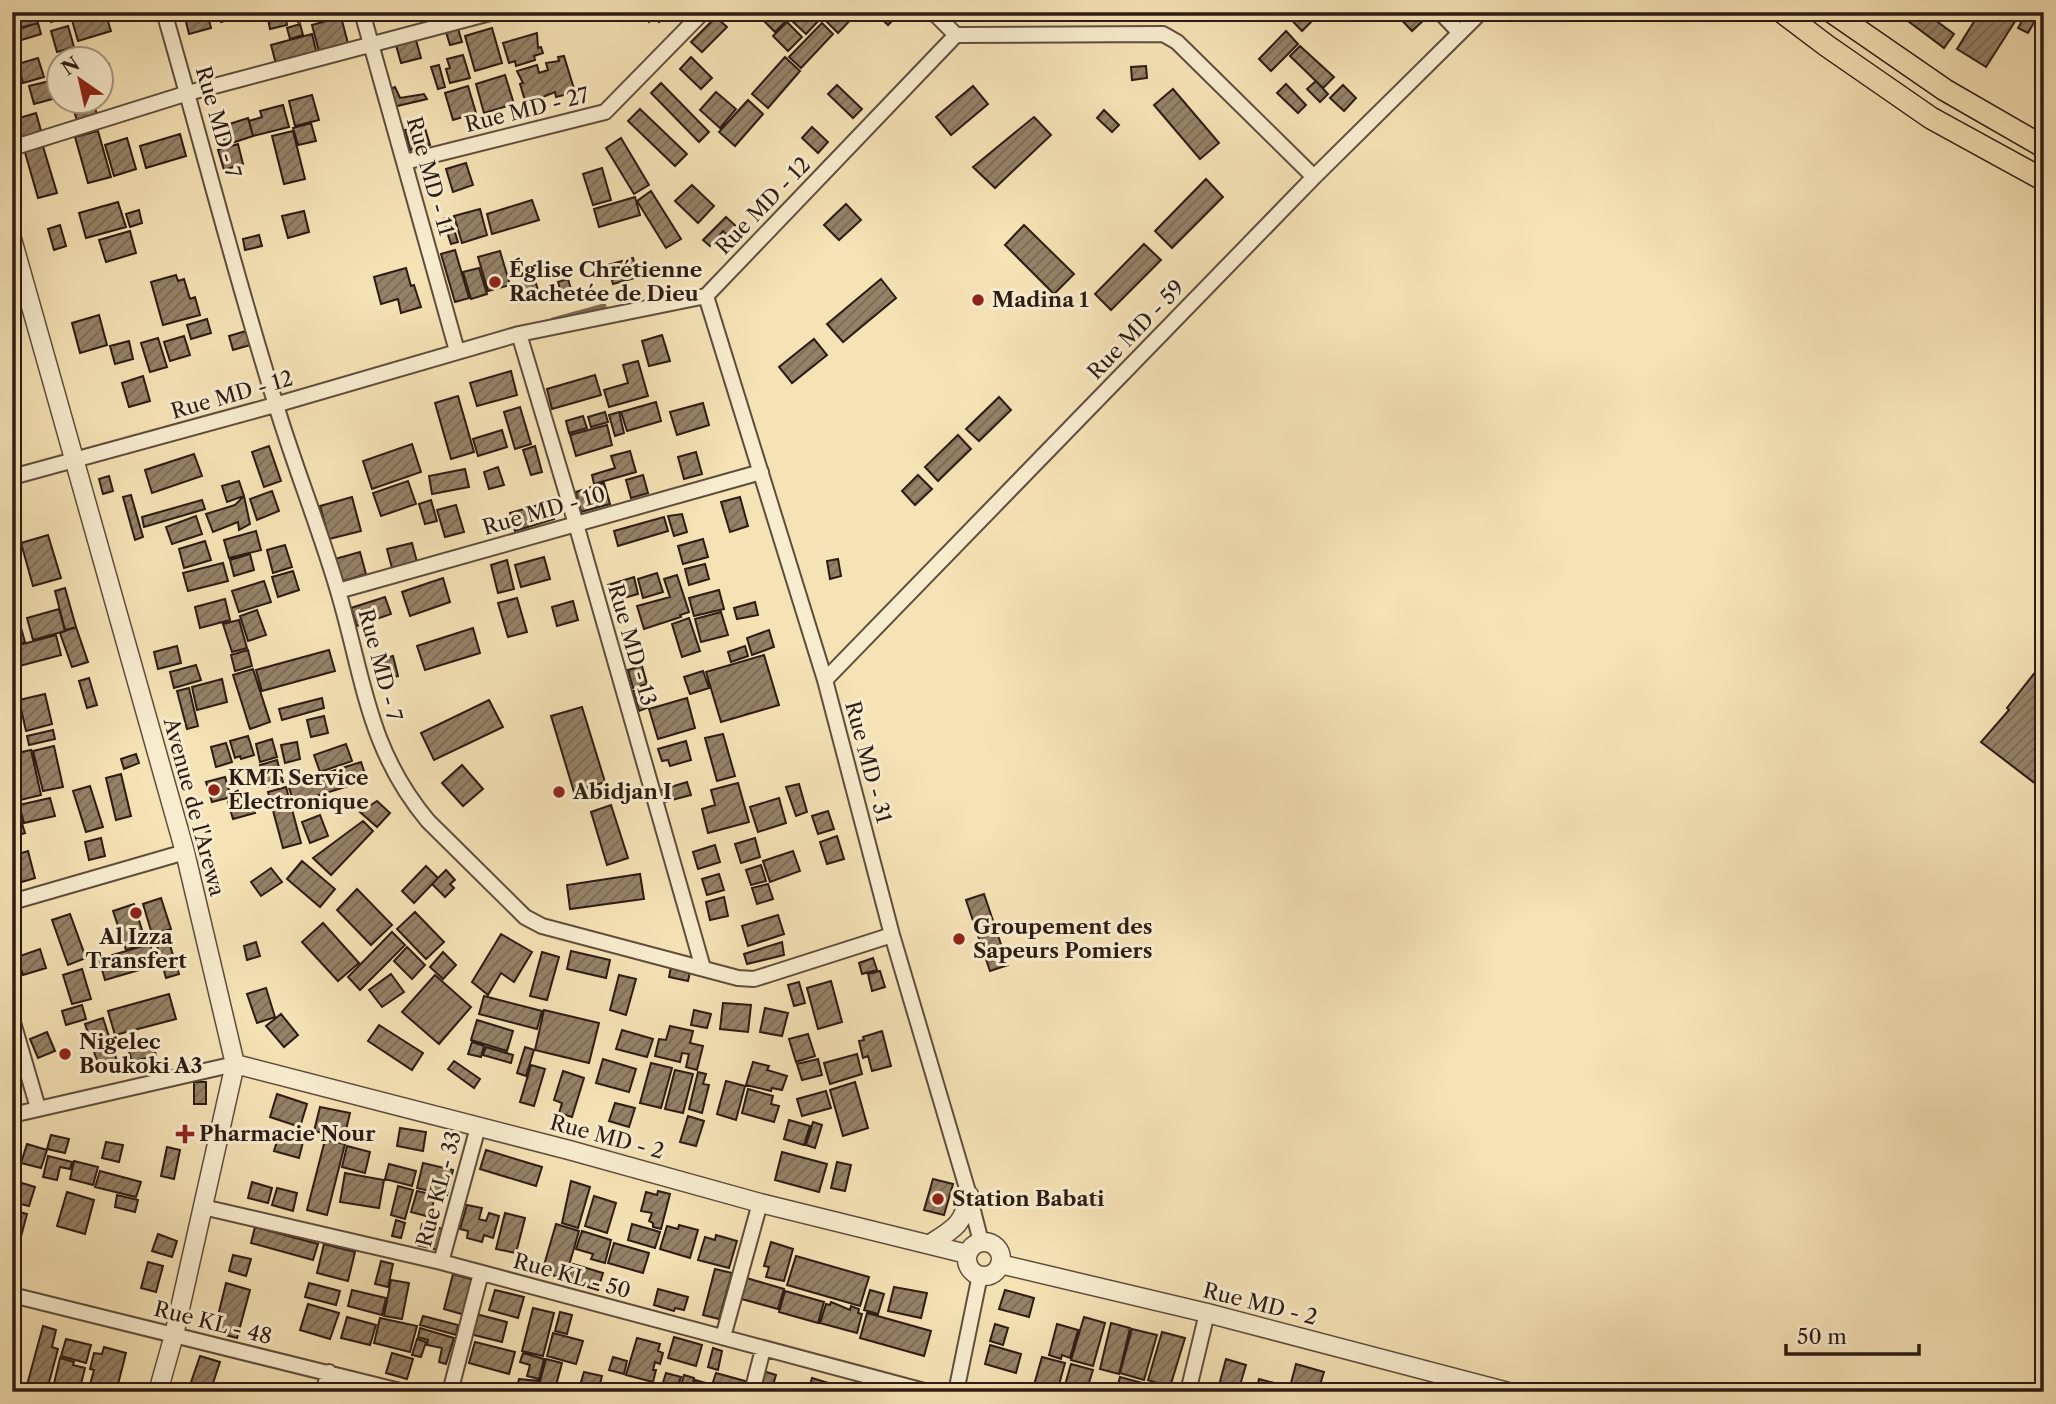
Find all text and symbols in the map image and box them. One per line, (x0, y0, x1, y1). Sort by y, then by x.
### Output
north arrow (46, 46, 116, 116)
text: N (57, 52, 84, 80)
street label: Rue MD - 7 (191, 63, 247, 181)
street label: Rue MD - 27 (462, 82, 592, 137)
street label: Rue MD - 11 (402, 114, 459, 238)
street label: Rue MD - 12 (710, 152, 815, 259)
place label: Église Chrétienne Rachetée de Dieu (509, 257, 702, 306)
marker: Église Chrétienne Rachetée de Dieu (487, 274, 503, 290)
street label: Rue MD - 59 (1082, 275, 1189, 385)
place label: Madina 1 (992, 287, 1089, 312)
marker: Madina 1 (970, 292, 986, 308)
street label: Rue MD - 12 (168, 365, 296, 424)
street label: Rue MD - 10 (479, 481, 608, 540)
street label: Rue MD - 13 (603, 581, 662, 708)
street label: Rue MD - 7 (354, 606, 408, 724)
street label: Rue MD - 31 (840, 698, 897, 826)
street label: Avenue de l'Arewa (158, 714, 231, 900)
place label: KMT Service Électronique (228, 765, 369, 814)
place label: Abidjan I (572, 779, 672, 804)
marker: KMT Service Électronique (206, 782, 222, 798)
marker: Abidjan I (551, 784, 567, 800)
marker: Al Izza Transfert (128, 905, 144, 921)
place label: Groupement des Sapeurs Pomiers (973, 914, 1153, 963)
place label: Al Izza Transfert (85, 924, 187, 973)
marker: Groupement des Sapeurs Pomiers (951, 931, 967, 947)
place label: Nigelec Boukoki A3 (79, 1029, 202, 1078)
marker: Nigelec Boukoki A3 (57, 1046, 73, 1062)
street label: Rue MD - 2 (548, 1109, 667, 1164)
place label: Pharmacie Nour (199, 1121, 376, 1146)
marker: Pharmacie Nour (177, 1126, 193, 1142)
street label: Rue KL - 33 (411, 1128, 466, 1250)
place label: Station Babati (952, 1186, 1105, 1211)
marker: Station Babati (930, 1191, 946, 1207)
street label: Rue KL - 50 (511, 1248, 634, 1303)
street label: Rue MD - 2 (1200, 1277, 1320, 1330)
street label: Rue KL - 48 (152, 1296, 275, 1349)
scale bar (1786, 1313, 1920, 1357)
text: 50 m (1797, 1324, 1847, 1349)

